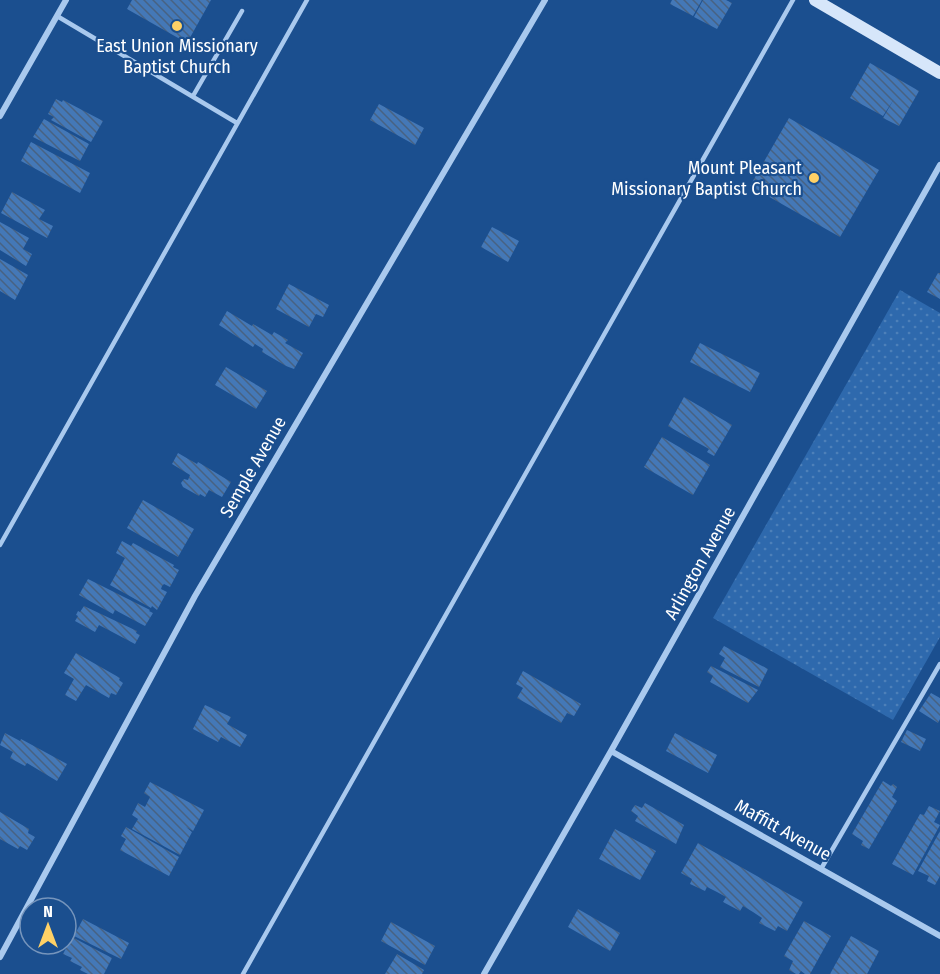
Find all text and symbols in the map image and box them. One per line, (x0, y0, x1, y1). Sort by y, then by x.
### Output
marker: East Union Missionary Baptist Church (170, 19, 184, 33)
place label: East Union Missionary Baptist Church (96, 35, 258, 78)
place label: Mount Pleasant Missionary Baptist Church (611, 157, 802, 200)
marker: Mount Pleasant Missionary Baptist Church (807, 171, 821, 185)
street label: Semple Avenue (215, 412, 291, 521)
street label: Arlington Avenue (660, 503, 740, 623)
street label: Maffitt Avenue (731, 795, 835, 866)
north arrow (18, 896, 78, 956)
text: N (43, 902, 53, 921)

